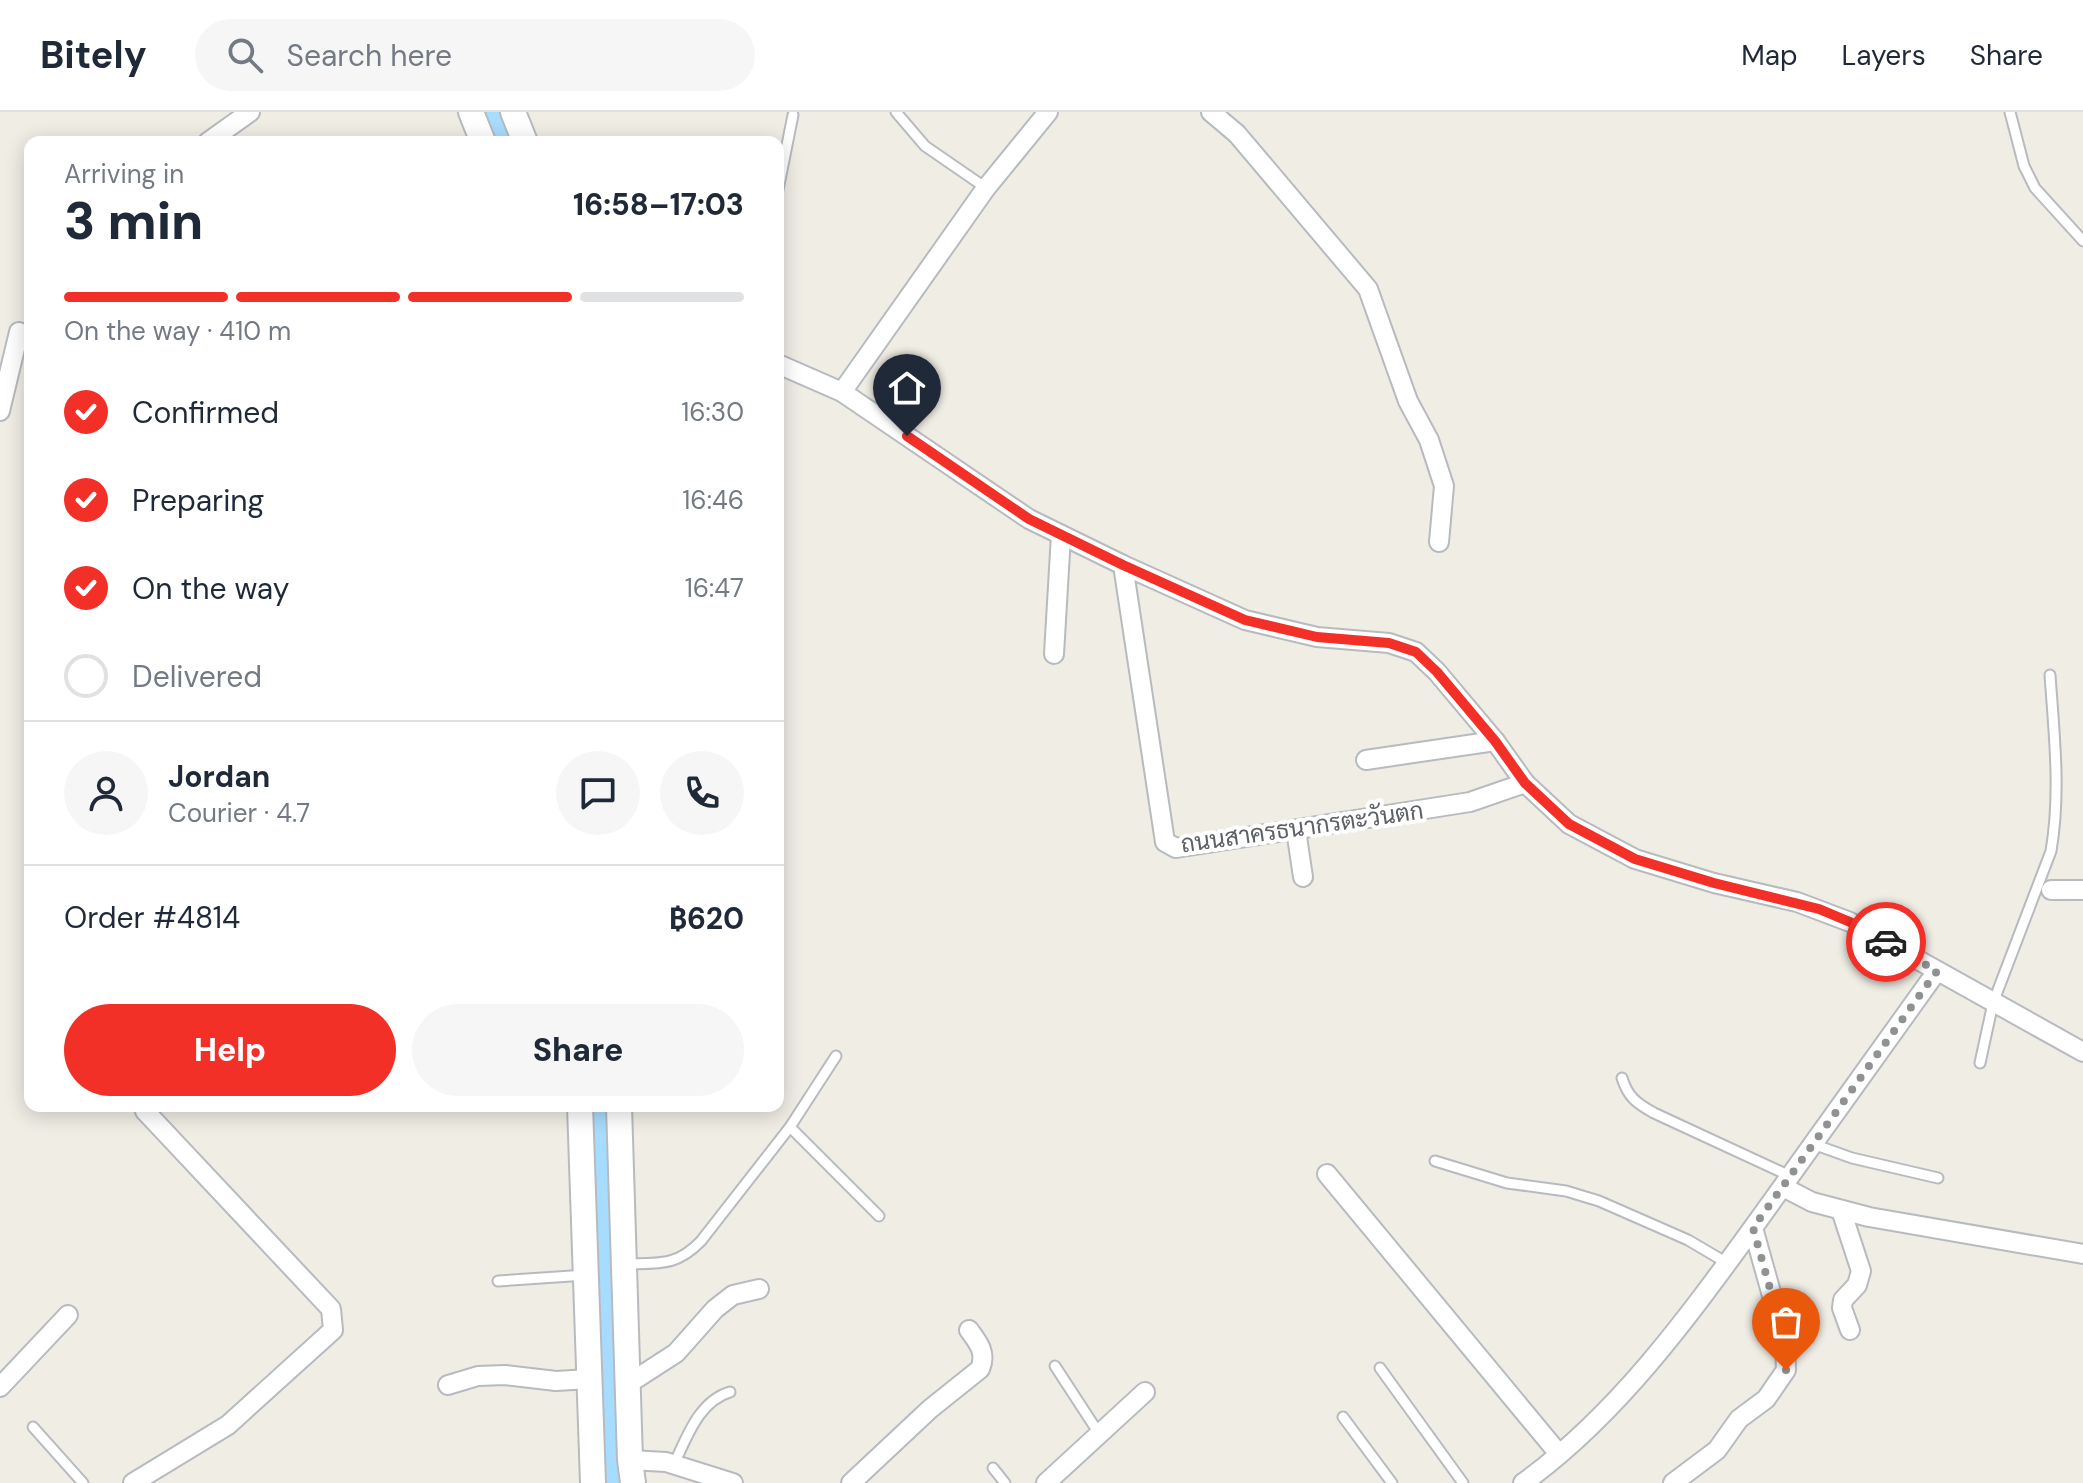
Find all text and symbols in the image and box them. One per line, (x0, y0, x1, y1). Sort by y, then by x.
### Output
search box (195, 19, 755, 91)
text: Bitely (40, 30, 147, 80)
icon: search (223, 33, 267, 77)
text: Search here (287, 36, 452, 75)
text: Map (1741, 37, 1798, 74)
text: Layers (1842, 37, 1926, 74)
text: Share (1970, 37, 2043, 74)
text: Arriving in (64, 157, 184, 191)
text: 16:58–17:03 (573, 185, 744, 224)
text: 3 min (64, 187, 203, 255)
text: On the way · 410 m (64, 314, 291, 348)
pin (873, 354, 941, 436)
icon: home (885, 366, 929, 410)
icon: check (64, 390, 108, 434)
text: Confirmed (132, 393, 279, 432)
text: 16:30 (681, 395, 744, 429)
icon: check (64, 478, 108, 522)
text: Preparing (132, 481, 264, 520)
text: 16:46 (682, 483, 744, 517)
icon: check (64, 566, 108, 610)
text: On the way (132, 569, 289, 608)
text: 16:47 (685, 571, 744, 605)
text: Delivered (132, 657, 262, 696)
button: person (64, 751, 148, 835)
button: chat (556, 751, 640, 835)
button: phone (660, 751, 744, 835)
text: Jordan (168, 757, 270, 796)
street label: ถนนสาครธนากรตะวันตก (1179, 795, 1425, 859)
text: Courier · 4.7 (168, 796, 310, 830)
text: Order #4814 (64, 898, 240, 937)
text: ฿620 (669, 899, 744, 938)
courier (1846, 902, 1926, 982)
icon: car (1864, 920, 1908, 964)
button: Help (64, 1004, 396, 1096)
button: Share (412, 1004, 744, 1096)
pin (1752, 1288, 1820, 1370)
icon: bag (1764, 1300, 1808, 1344)

